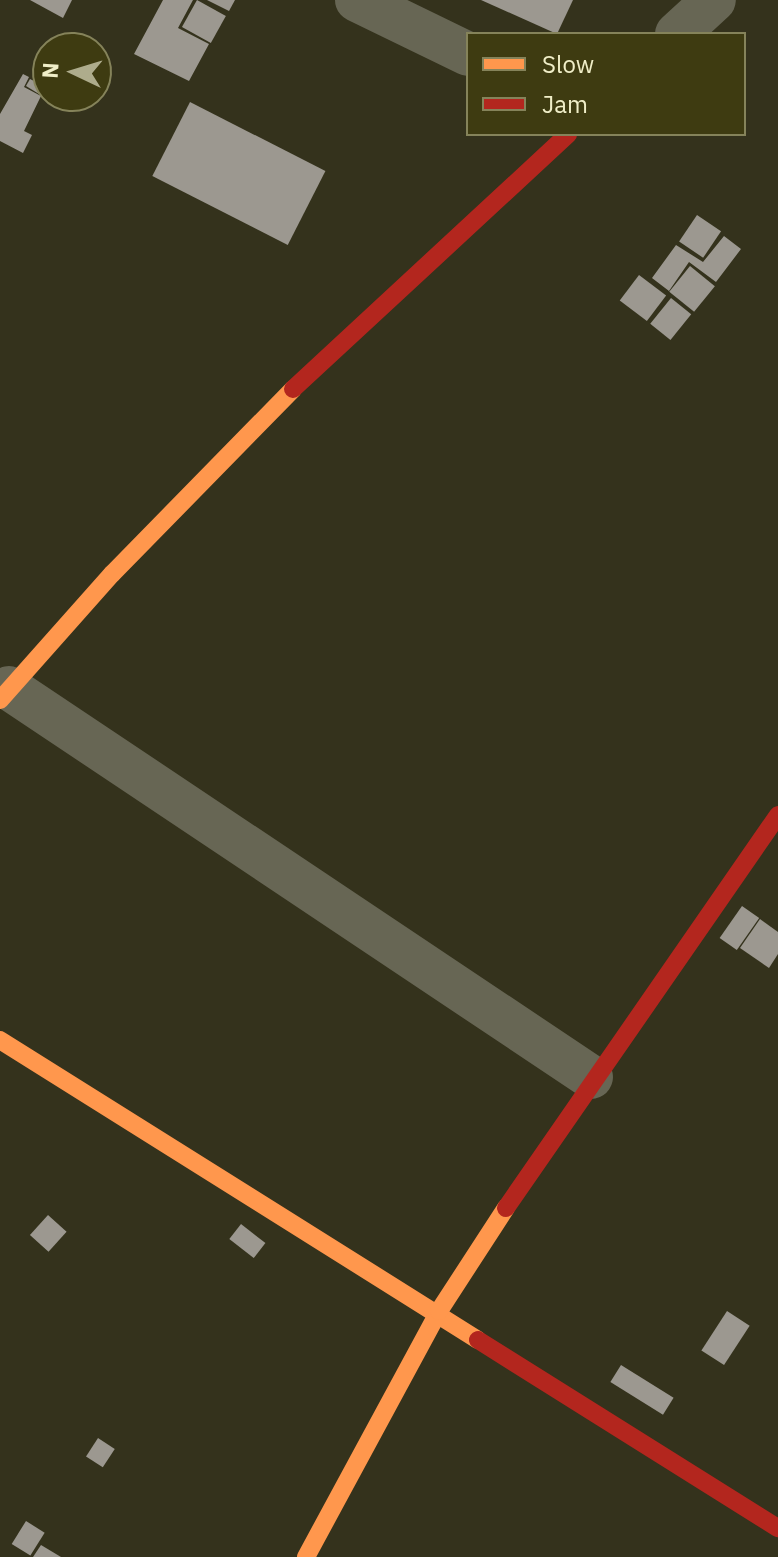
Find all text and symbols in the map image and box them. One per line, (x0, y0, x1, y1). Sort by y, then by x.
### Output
north arrow (32, 32, 112, 112)
legend (466, 32, 746, 136)
text: Slow (542, 48, 594, 80)
text: N (35, 61, 65, 79)
text: Jam (542, 88, 588, 120)

